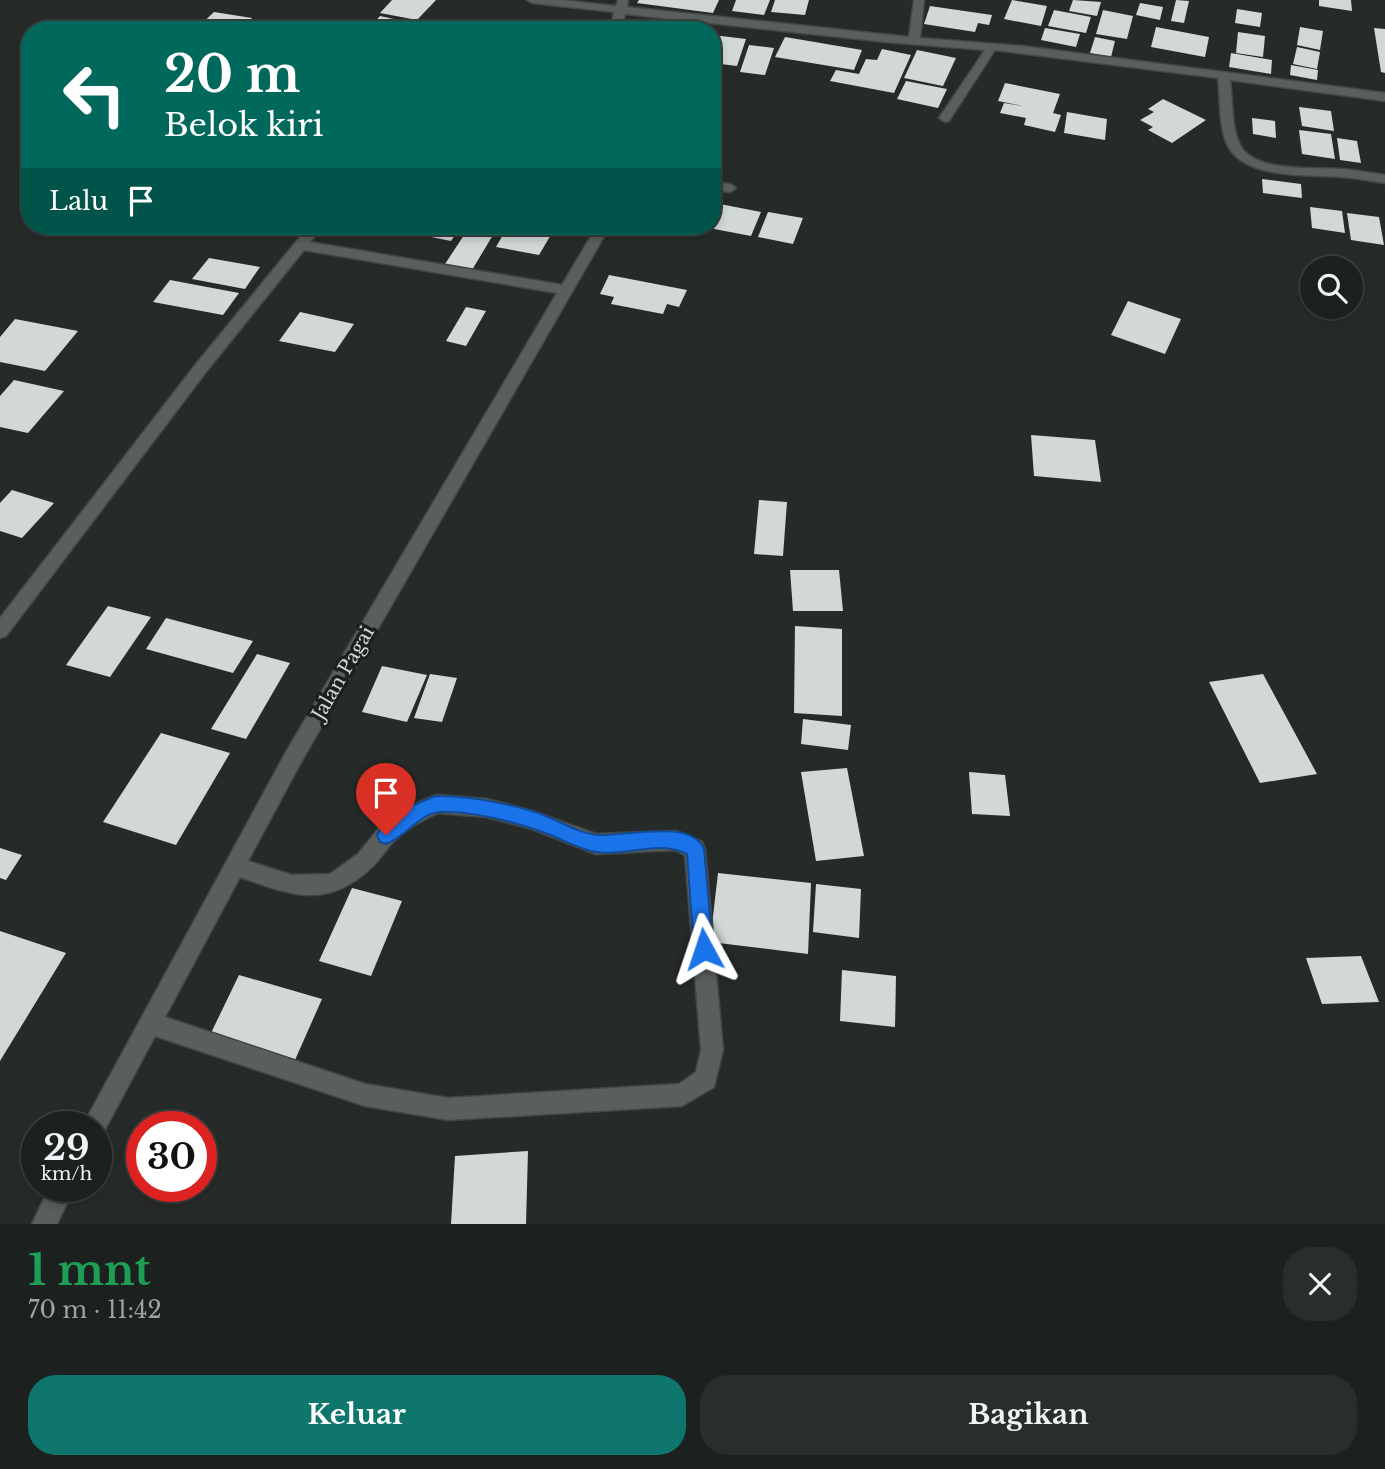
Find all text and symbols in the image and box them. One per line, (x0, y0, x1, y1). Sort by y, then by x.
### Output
text: 20 m (164, 44, 300, 105)
icon: left (49, 49, 140, 140)
text: Belok kiri (164, 105, 323, 145)
icon: arrive (122, 182, 160, 220)
text: Lalu (49, 185, 108, 217)
map controls (1300, 256, 1363, 319)
button: search (1300, 256, 1363, 319)
street label: Jalan Pagai (305, 622, 379, 727)
pin (356, 763, 416, 835)
icon: arrive (367, 774, 405, 812)
position arrow (667, 912, 741, 986)
speed limit sign: 30 (126, 1111, 217, 1202)
text: 29 (43, 1126, 90, 1169)
text: km/h (41, 1163, 92, 1185)
text: 1 mnt (28, 1244, 151, 1296)
button: close (1283, 1247, 1357, 1321)
text: 70 m · 11:42 (28, 1296, 162, 1324)
button: Keluar (28, 1375, 686, 1455)
button: Bagikan (700, 1375, 1357, 1455)

